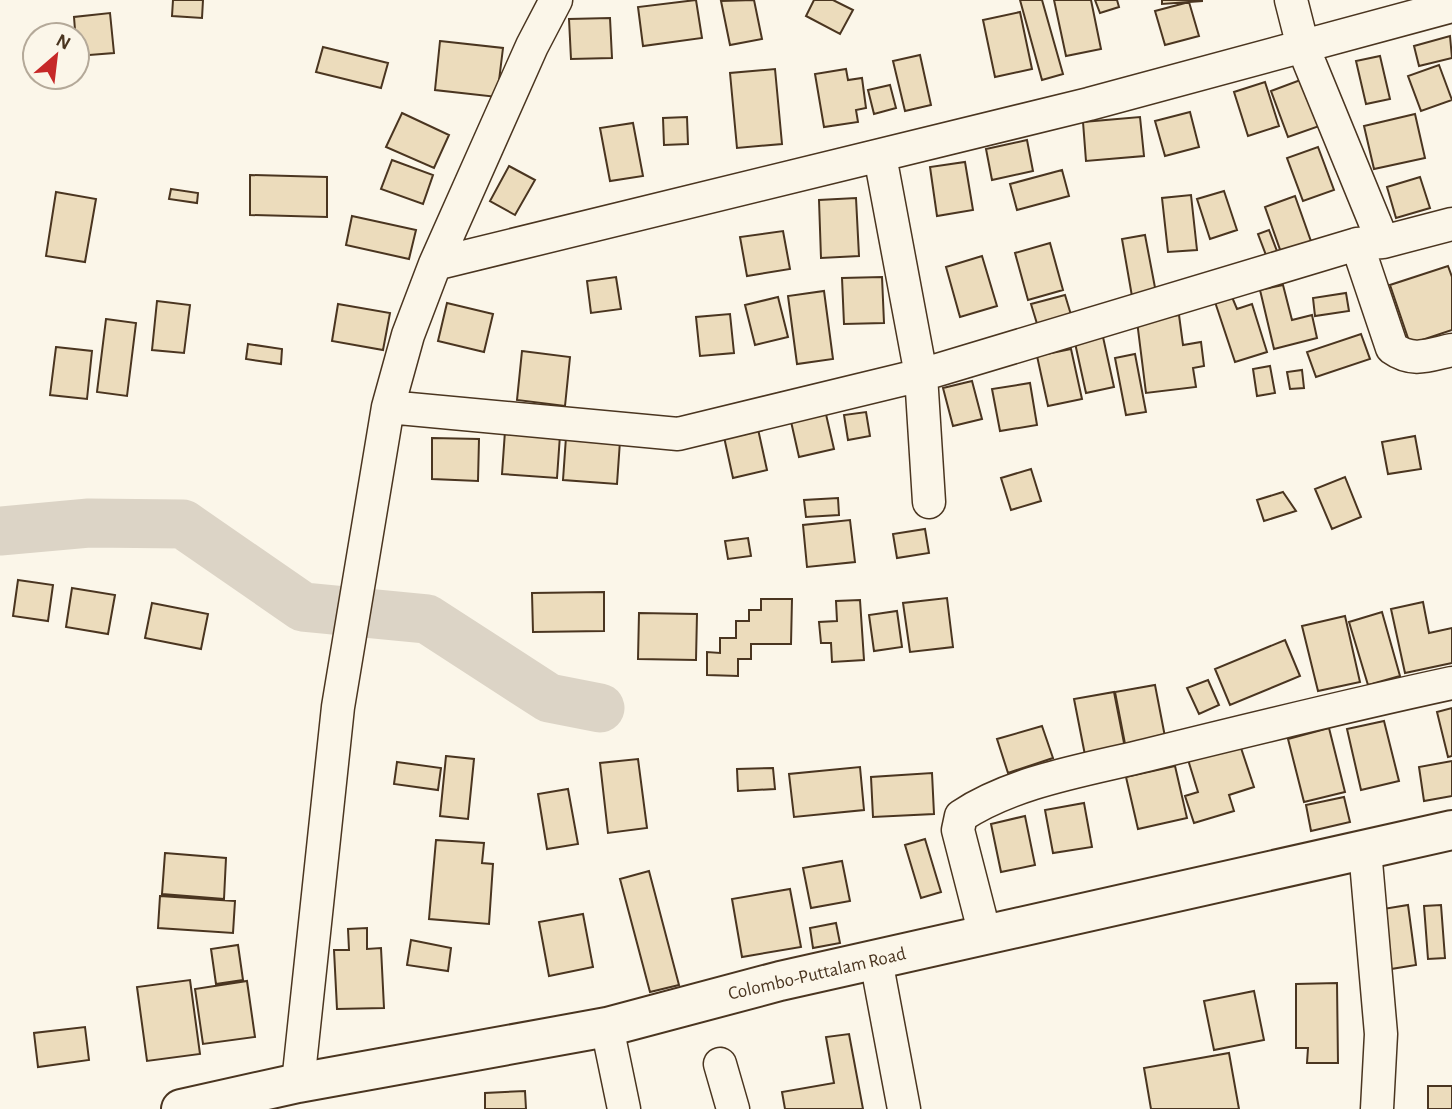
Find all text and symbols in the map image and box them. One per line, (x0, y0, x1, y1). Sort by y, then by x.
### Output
north arrow (21, 21, 91, 91)
text: N (53, 31, 74, 54)
street label: Colombo-Puttalam Road (726, 944, 908, 1004)

